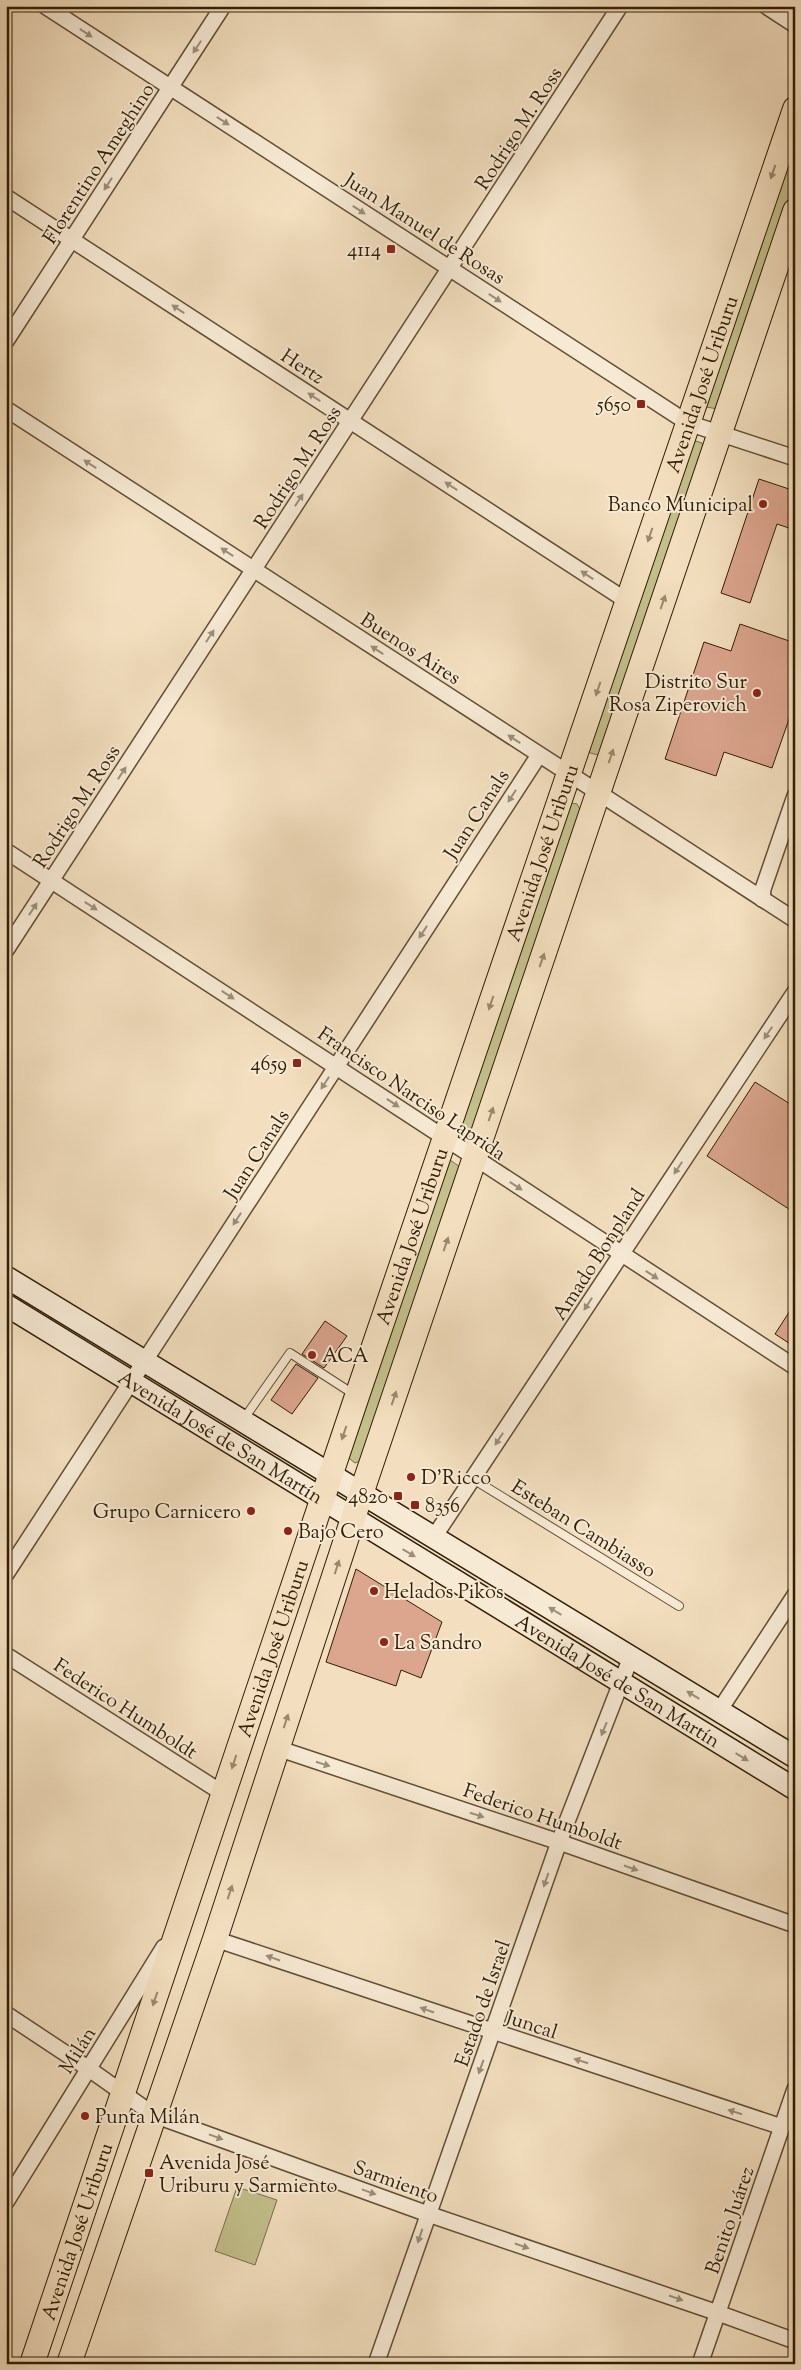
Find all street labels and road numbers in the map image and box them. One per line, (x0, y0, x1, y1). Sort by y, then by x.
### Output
street label: Rodrigo M. Ross (469, 62, 571, 197)
street label: Florentino Ameghino (37, 78, 163, 251)
street label: Juan Manuel de Rosas (337, 167, 510, 293)
street label: Avenida José Uriburu (660, 292, 748, 477)
street label: Hertz (274, 343, 329, 393)
street label: Rodrigo M. Ross (248, 401, 350, 536)
street label: Buenos Aires (354, 607, 466, 694)
street label: Rodrigo M. Ross (27, 740, 129, 875)
street label: Avenida José Uriburu (501, 761, 588, 946)
street label: Juan Canals (438, 765, 518, 867)
street label: Francisco Narciso Laprida (311, 1021, 511, 1169)
street label: Juan Canals (218, 1105, 298, 1207)
street label: Avenida José Uriburu (370, 1144, 458, 1329)
street label: Amado Bonpland (547, 1184, 654, 1327)
street label: Avenida José de San Martín (111, 1365, 328, 1513)
street label: Esteban Cambiasso (505, 1474, 661, 1586)
street label: Avenida José Uriburu (231, 1556, 318, 1742)
street label: Avenida José de San Martín (509, 1609, 725, 1757)
street label: Federico Humboldt (47, 1653, 203, 1768)
street label: Federico Humboldt (459, 1778, 626, 1859)
street label: Estado de Israel (449, 1936, 520, 2071)
street label: Juncal (501, 2004, 561, 2048)
street label: Milán (53, 2022, 105, 2081)
street label: Avenida José Uriburu (36, 2139, 122, 2325)
street label: Sarmiento (348, 2154, 442, 2212)
street label: Benito Juárez (699, 2163, 763, 2278)

